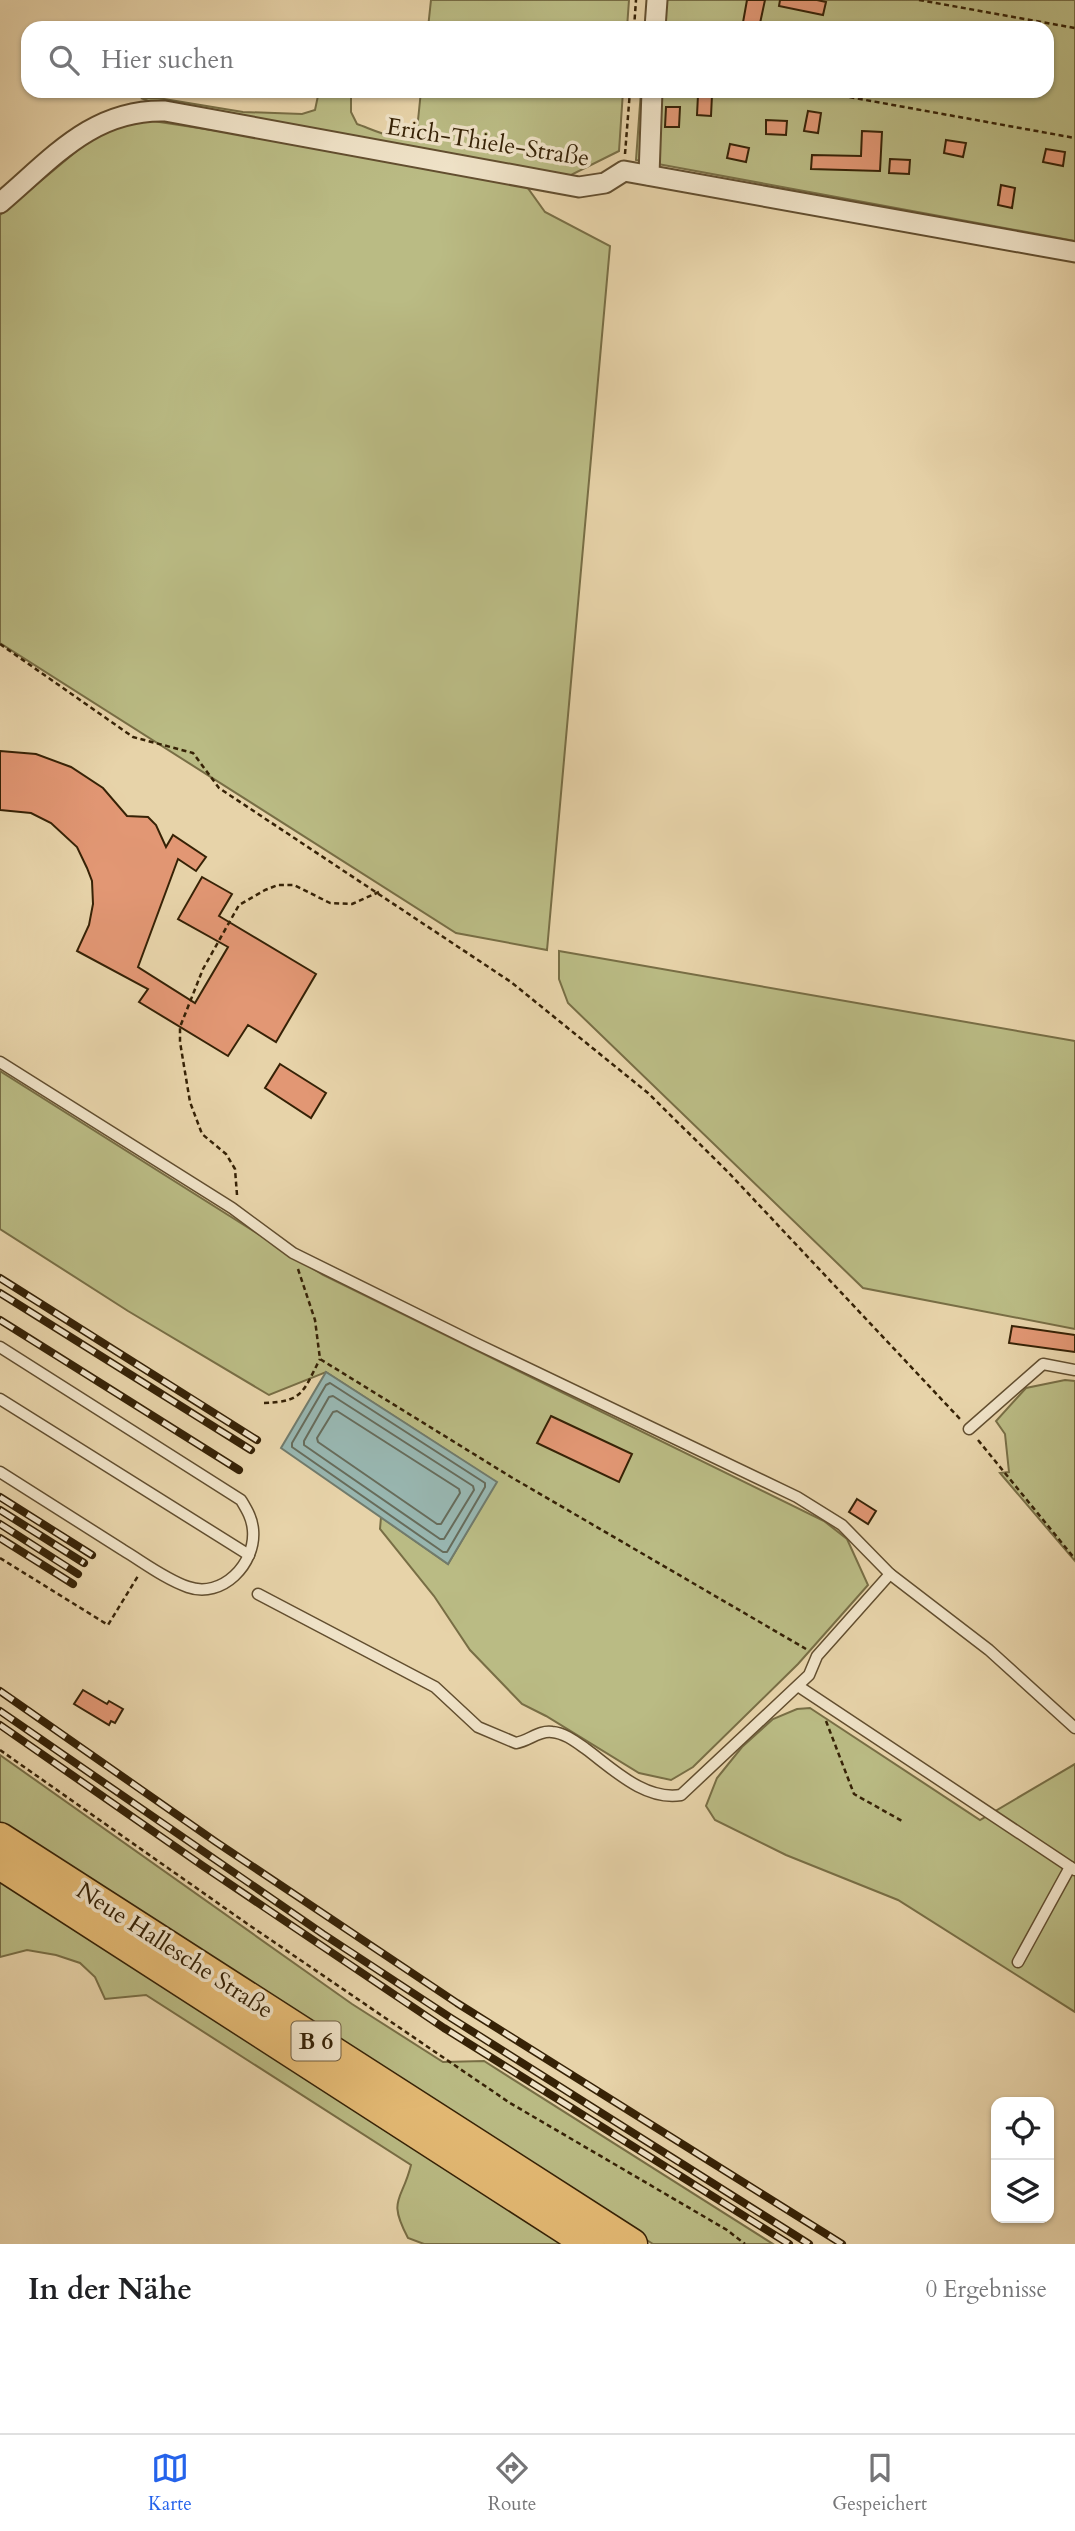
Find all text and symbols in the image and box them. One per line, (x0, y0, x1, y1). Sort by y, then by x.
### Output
search box (21, 21, 1054, 98)
icon: search (45, 41, 83, 79)
text: Hier suchen (101, 42, 234, 77)
street label: Erich-Thiele-Straße (384, 110, 592, 175)
street label: Neue Hallesche Straße (70, 1874, 280, 2027)
road number: B 6 (292, 2022, 340, 2060)
map controls (991, 2097, 1054, 2223)
button: locate (991, 2097, 1054, 2160)
button: layers (991, 2160, 1054, 2223)
text: In der Nähe (28, 2269, 192, 2310)
text: 0 Ergebnisse (925, 2274, 1047, 2305)
tab: Karte (148, 2449, 192, 2517)
tab: Route (488, 2449, 536, 2517)
tab: Gespeichert (832, 2449, 927, 2517)

